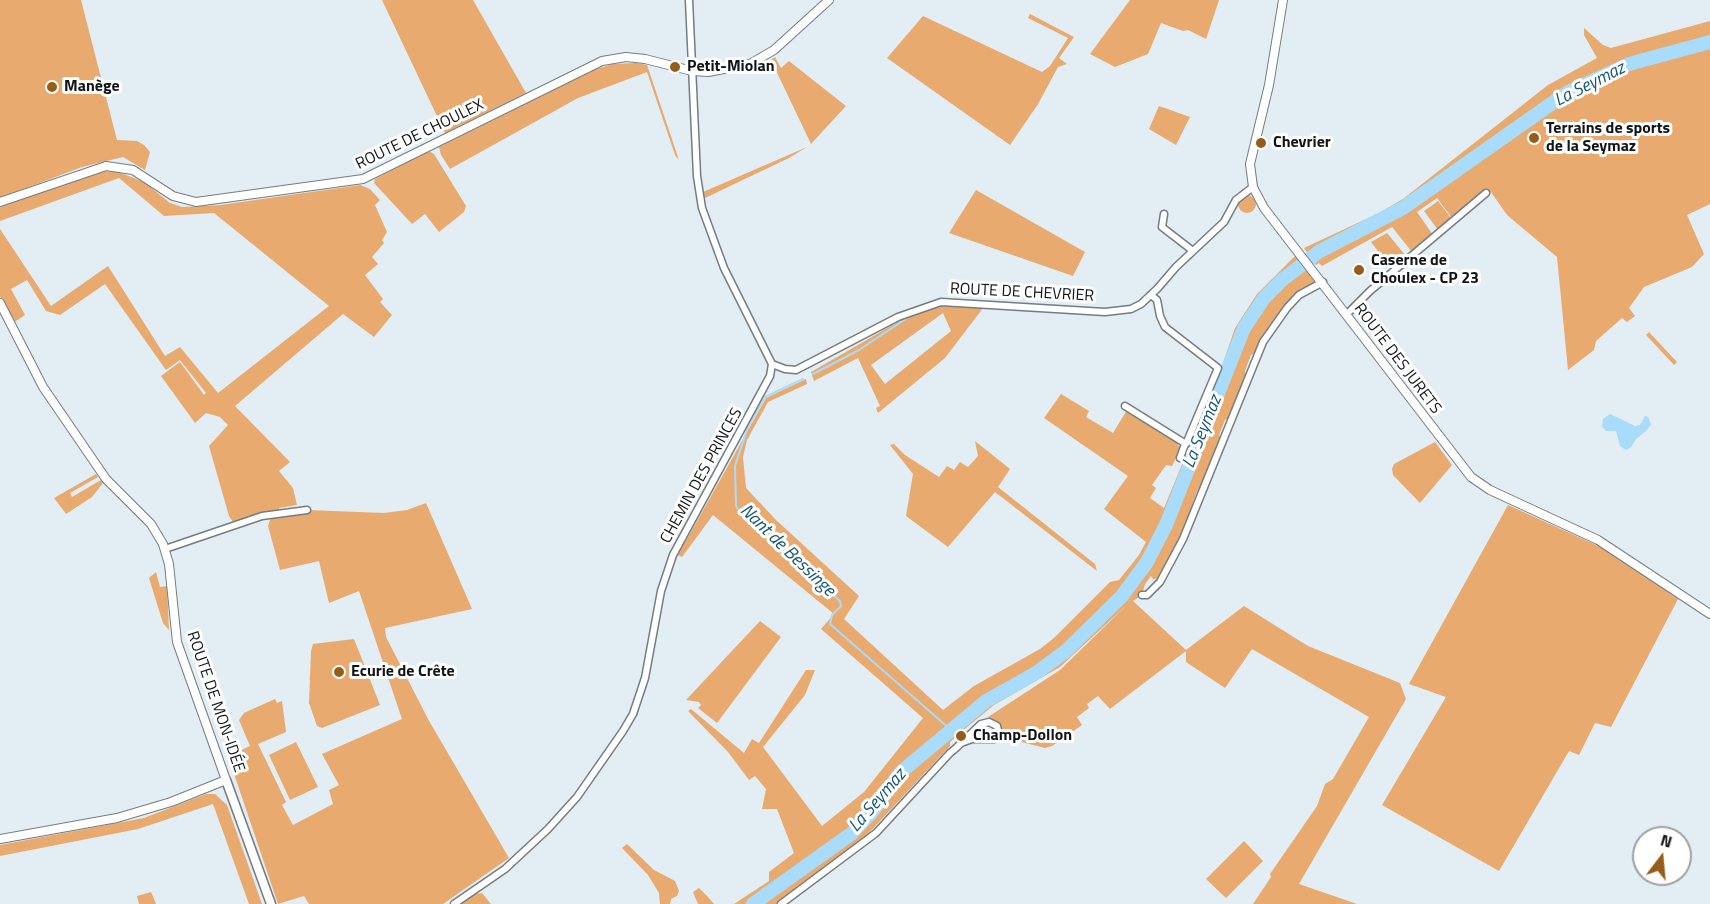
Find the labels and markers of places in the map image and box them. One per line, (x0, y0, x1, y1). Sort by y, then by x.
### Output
place label: Petit-Miolan (687, 57, 775, 77)
marker: Petit-Miolan (668, 60, 682, 74)
place label: Manège (64, 77, 120, 97)
marker: Manège (45, 80, 59, 94)
place label: Terrains de sports de la Seymaz (1546, 119, 1670, 157)
marker: Terrains de sports de la Seymaz (1527, 131, 1541, 145)
place label: Chevrier (1273, 133, 1331, 153)
marker: Chevrier (1254, 136, 1268, 150)
place label: Caserne de Choulex - CP 23 (1371, 251, 1479, 289)
marker: Caserne de Choulex - CP 23 (1352, 263, 1366, 277)
place label: Ecurie de Crête (351, 662, 455, 682)
marker: Ecurie de Crête (332, 665, 346, 679)
place label: Champ-Dollon (973, 726, 1072, 746)
marker: Champ-Dollon (954, 729, 968, 743)

